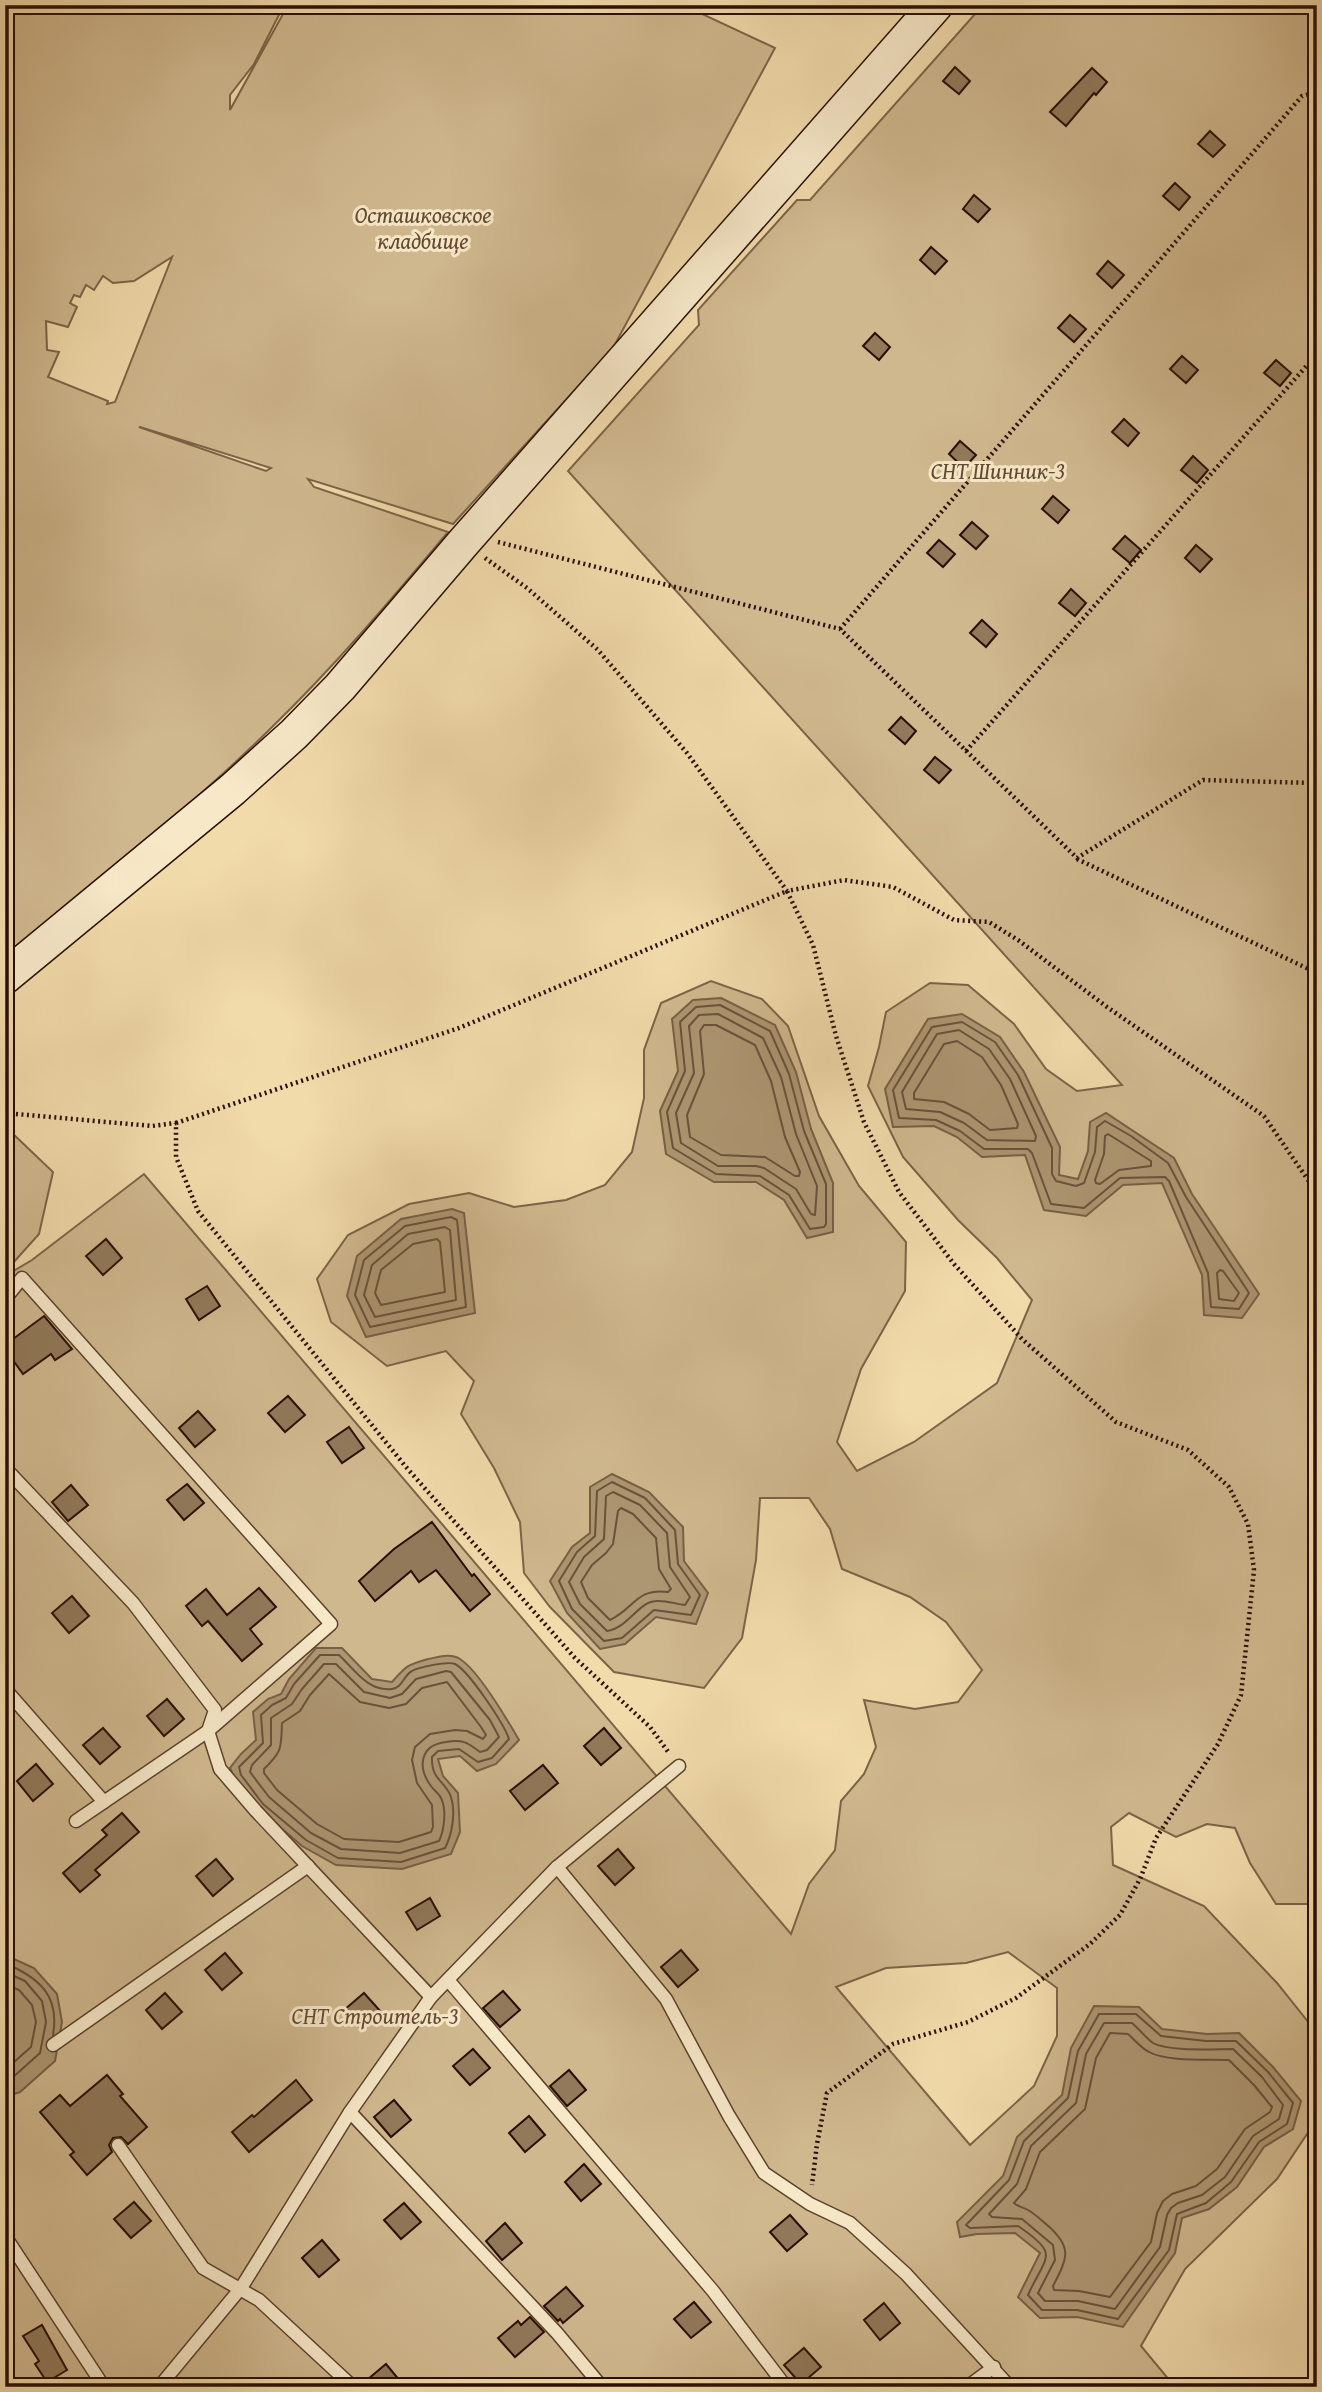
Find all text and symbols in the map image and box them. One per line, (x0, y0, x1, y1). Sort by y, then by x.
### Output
park label: Осташковское кладбище (354, 198, 492, 257)
park label: СНТ Шинник-3 (931, 454, 1065, 487)
park label: СНТ Строитель-3 (291, 1999, 459, 2032)

